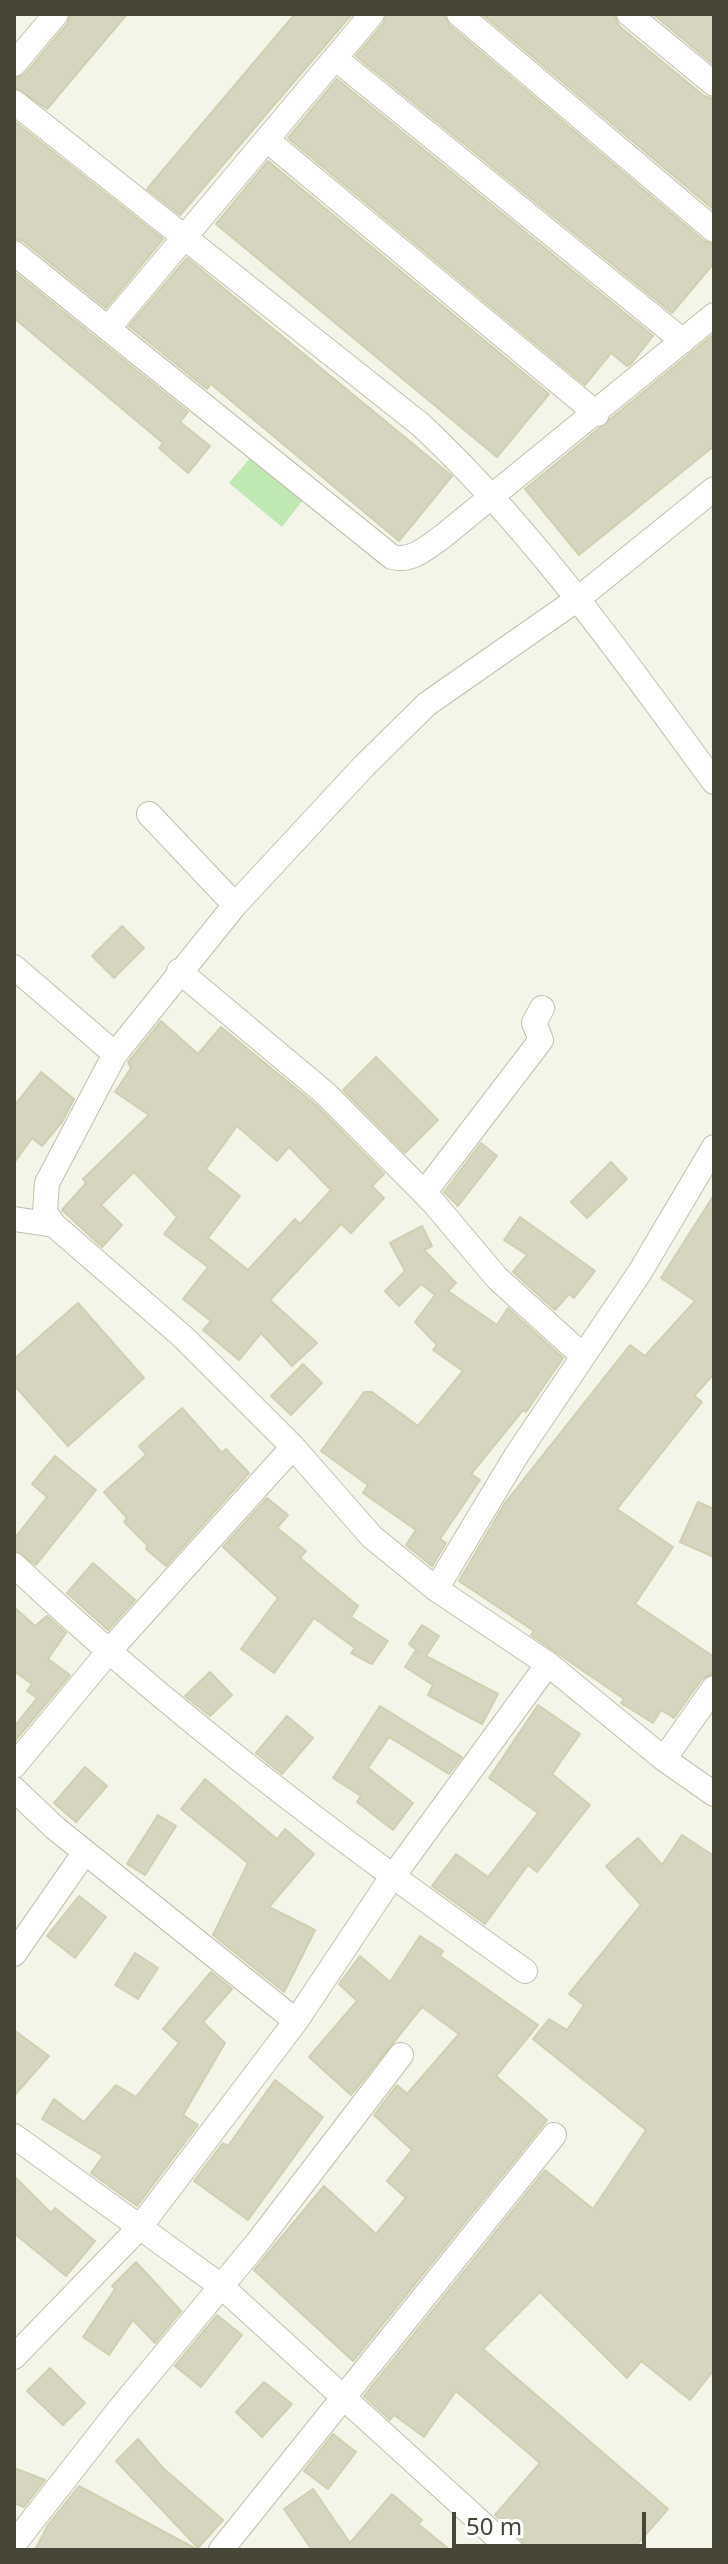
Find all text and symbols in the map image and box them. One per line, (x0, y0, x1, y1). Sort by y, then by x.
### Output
scale bar (456, 2496, 650, 2546)
text: 50 m (466, 2509, 522, 2542)

